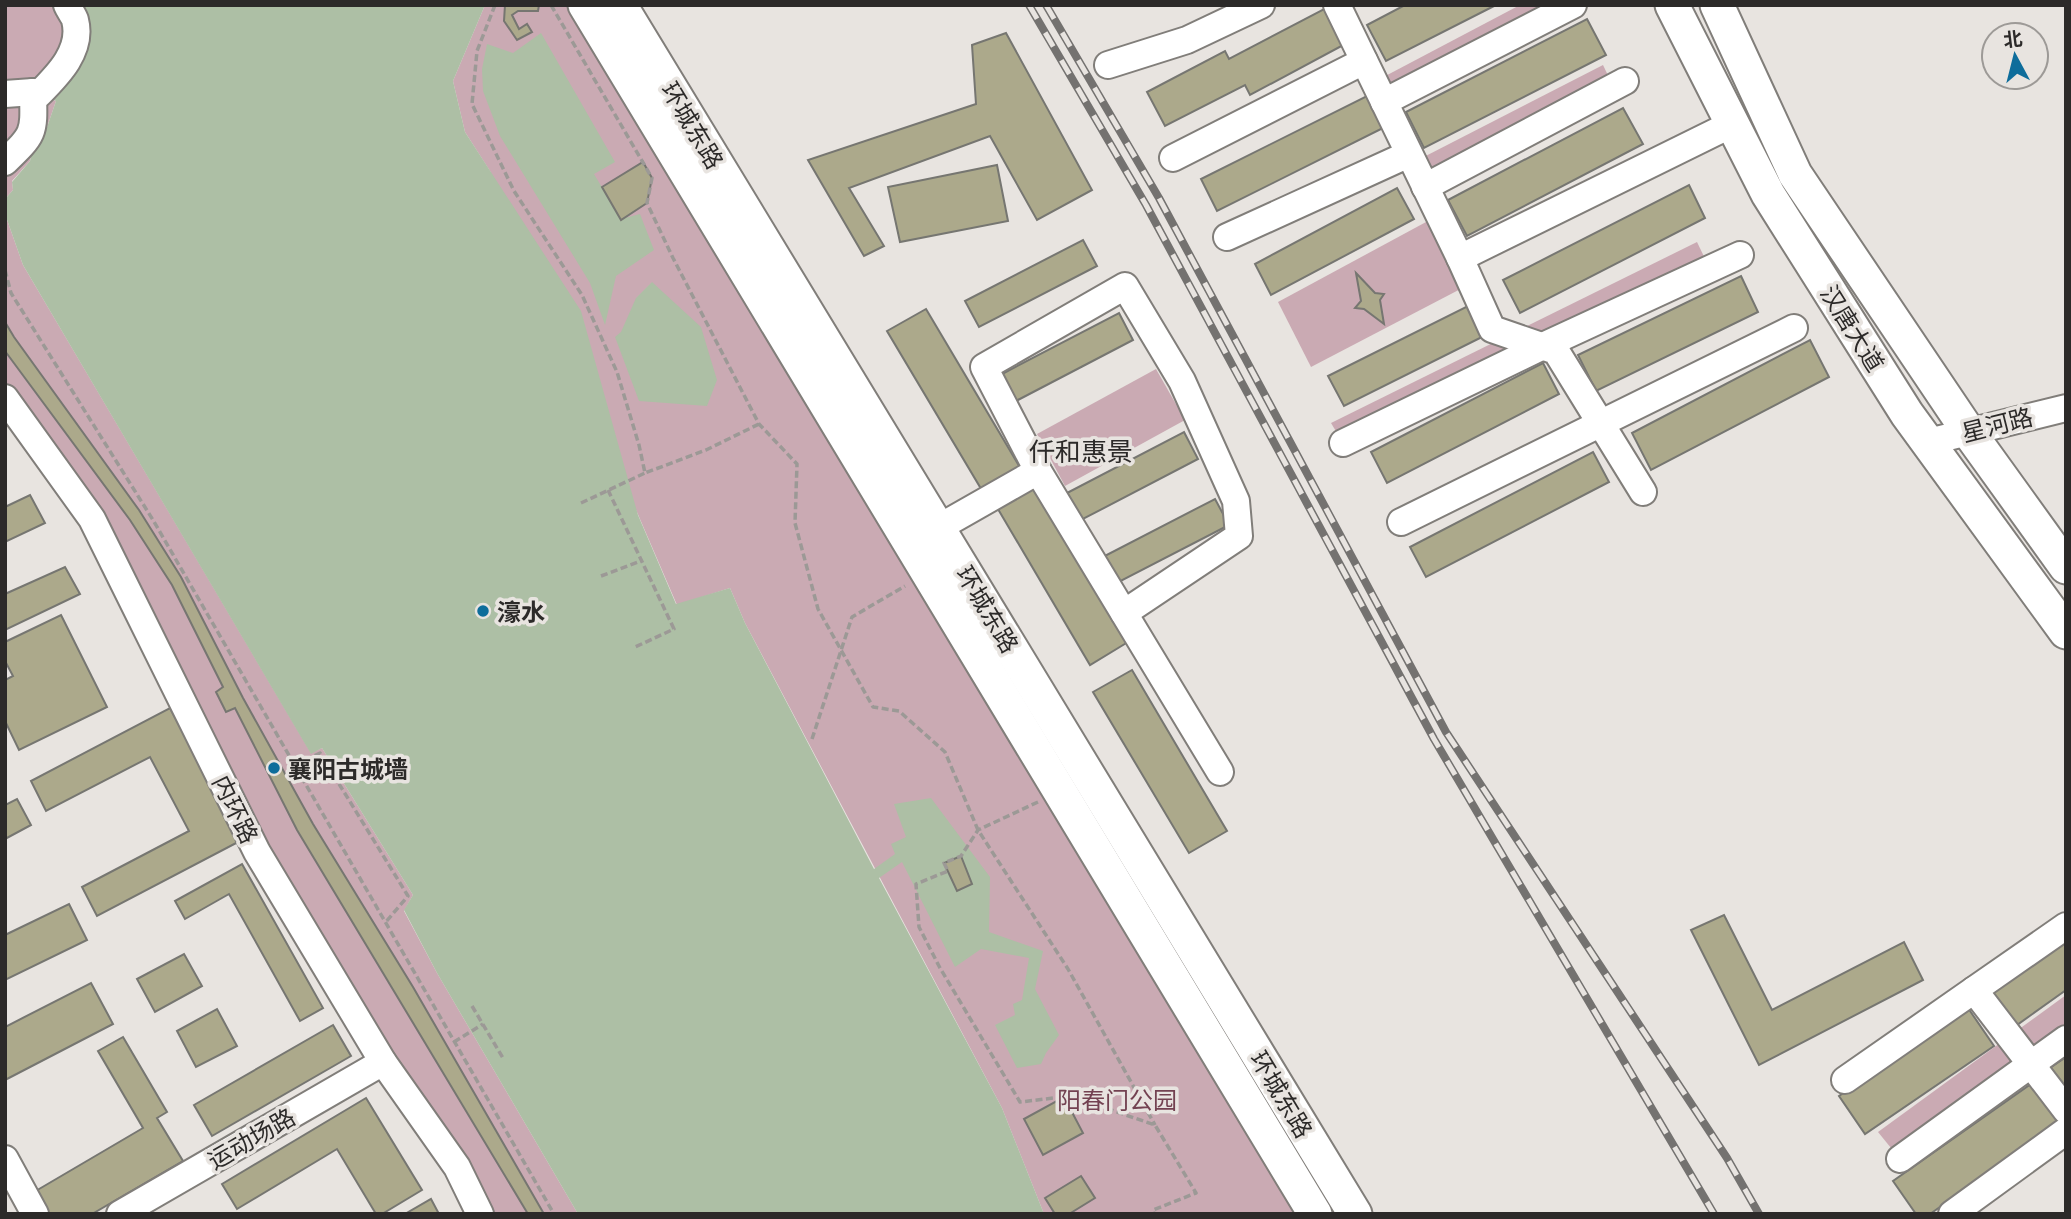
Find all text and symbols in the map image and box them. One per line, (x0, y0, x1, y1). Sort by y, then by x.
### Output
north arrow (1980, 21, 2050, 91)
text: 北 (2002, 26, 2024, 51)
street label: 环城东路 (656, 76, 730, 174)
street label: 汉唐大道 (1815, 280, 1891, 376)
street label: 星河路 (1959, 401, 2035, 447)
district label: 仟和惠景 (1029, 436, 1133, 467)
street label: 环城东路 (951, 560, 1025, 658)
place label: 濠水 (497, 597, 545, 626)
marker: 濠水 (475, 603, 491, 619)
place label: 襄阳古城墙 (288, 754, 408, 783)
marker: 襄阳古城墙 (266, 760, 282, 776)
street label: 内环路 (207, 770, 265, 848)
street label: 环城东路 (1245, 1045, 1319, 1143)
park label: 阳春门公园 (1057, 1085, 1177, 1114)
street label: 运动场路 (202, 1101, 300, 1175)

